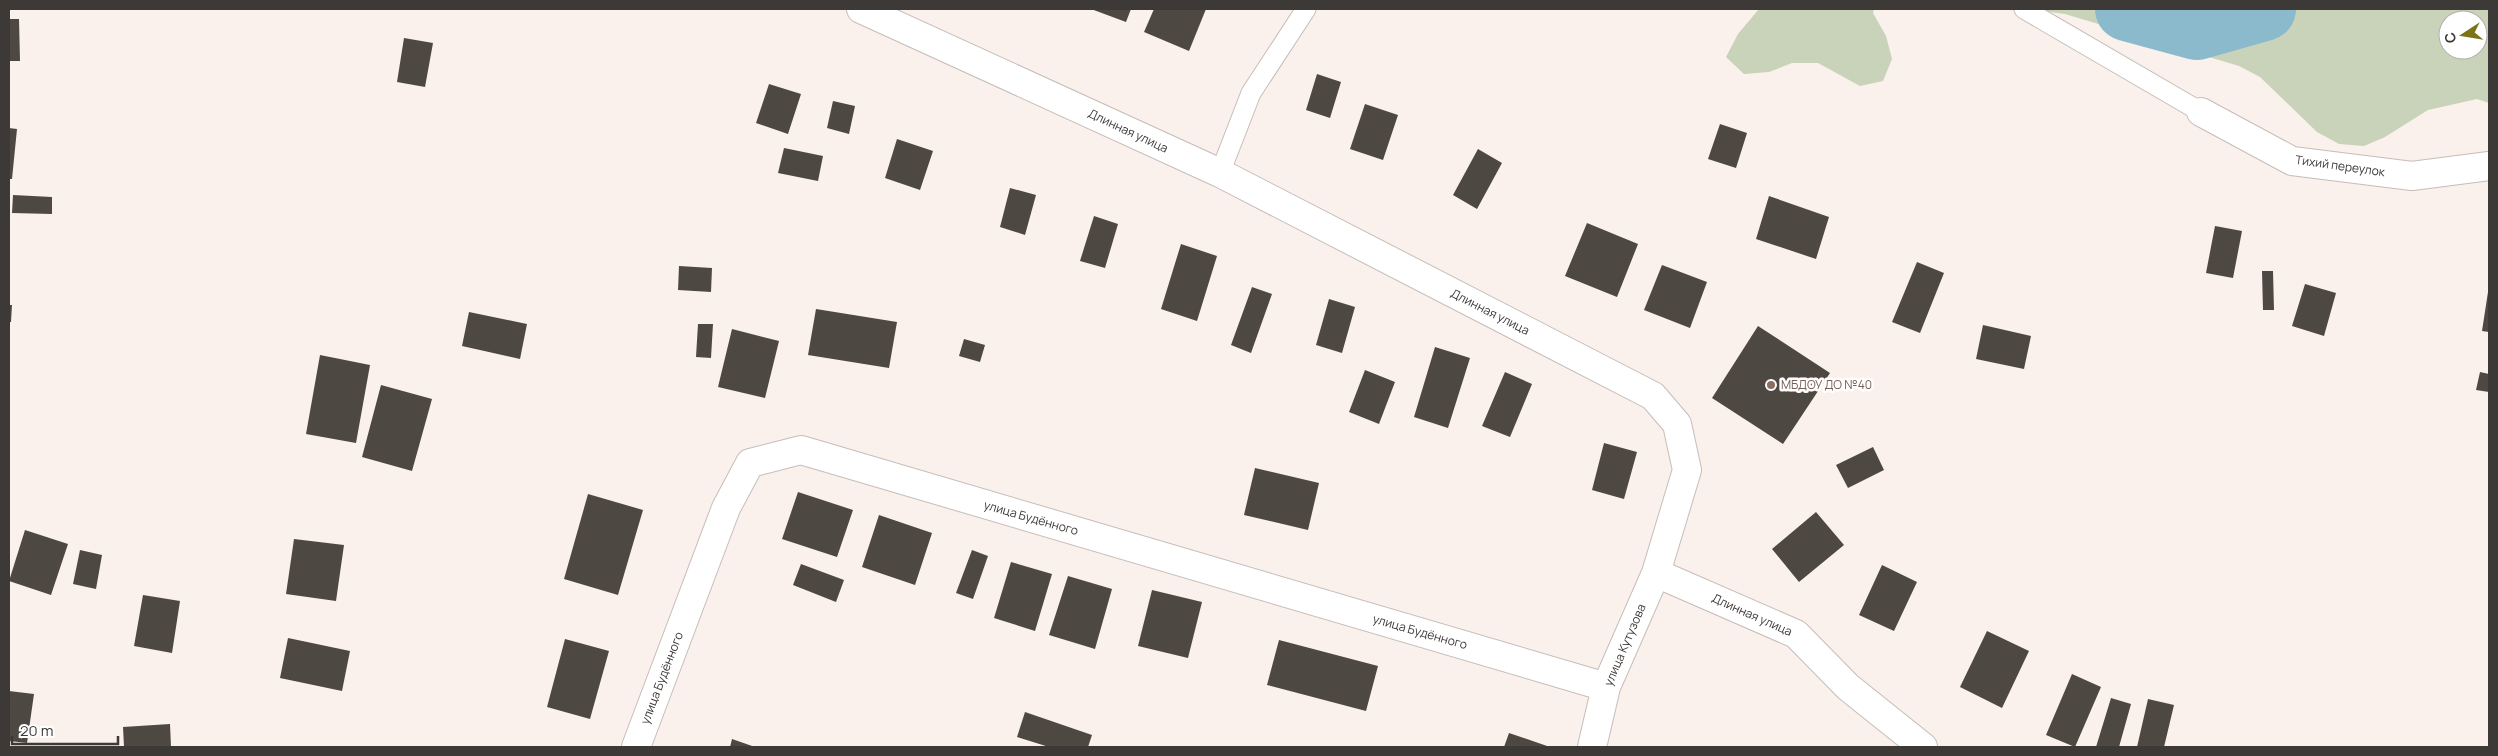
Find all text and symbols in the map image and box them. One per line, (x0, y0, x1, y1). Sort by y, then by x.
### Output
north arrow (2438, 10, 2488, 60)
text: С (2439, 31, 2460, 45)
street label: Длинная улица (1085, 105, 1171, 157)
street label: Тихий переулок (2294, 151, 2387, 180)
street label: Длинная улица (1448, 284, 1533, 339)
place label: МБДОУ ДО №40 (1781, 376, 1872, 393)
marker: МБДОУ ДО №40 (1765, 379, 1777, 391)
street label: улица Будённого (982, 496, 1080, 539)
street label: Длинная улица (1709, 589, 1795, 640)
street label: улица Кутузова (1600, 601, 1650, 689)
street label: улица Будённого (1371, 610, 1469, 653)
street label: улица Будённого (636, 629, 687, 726)
scale bar (12, 714, 119, 746)
text: 20 m (20, 720, 53, 741)

